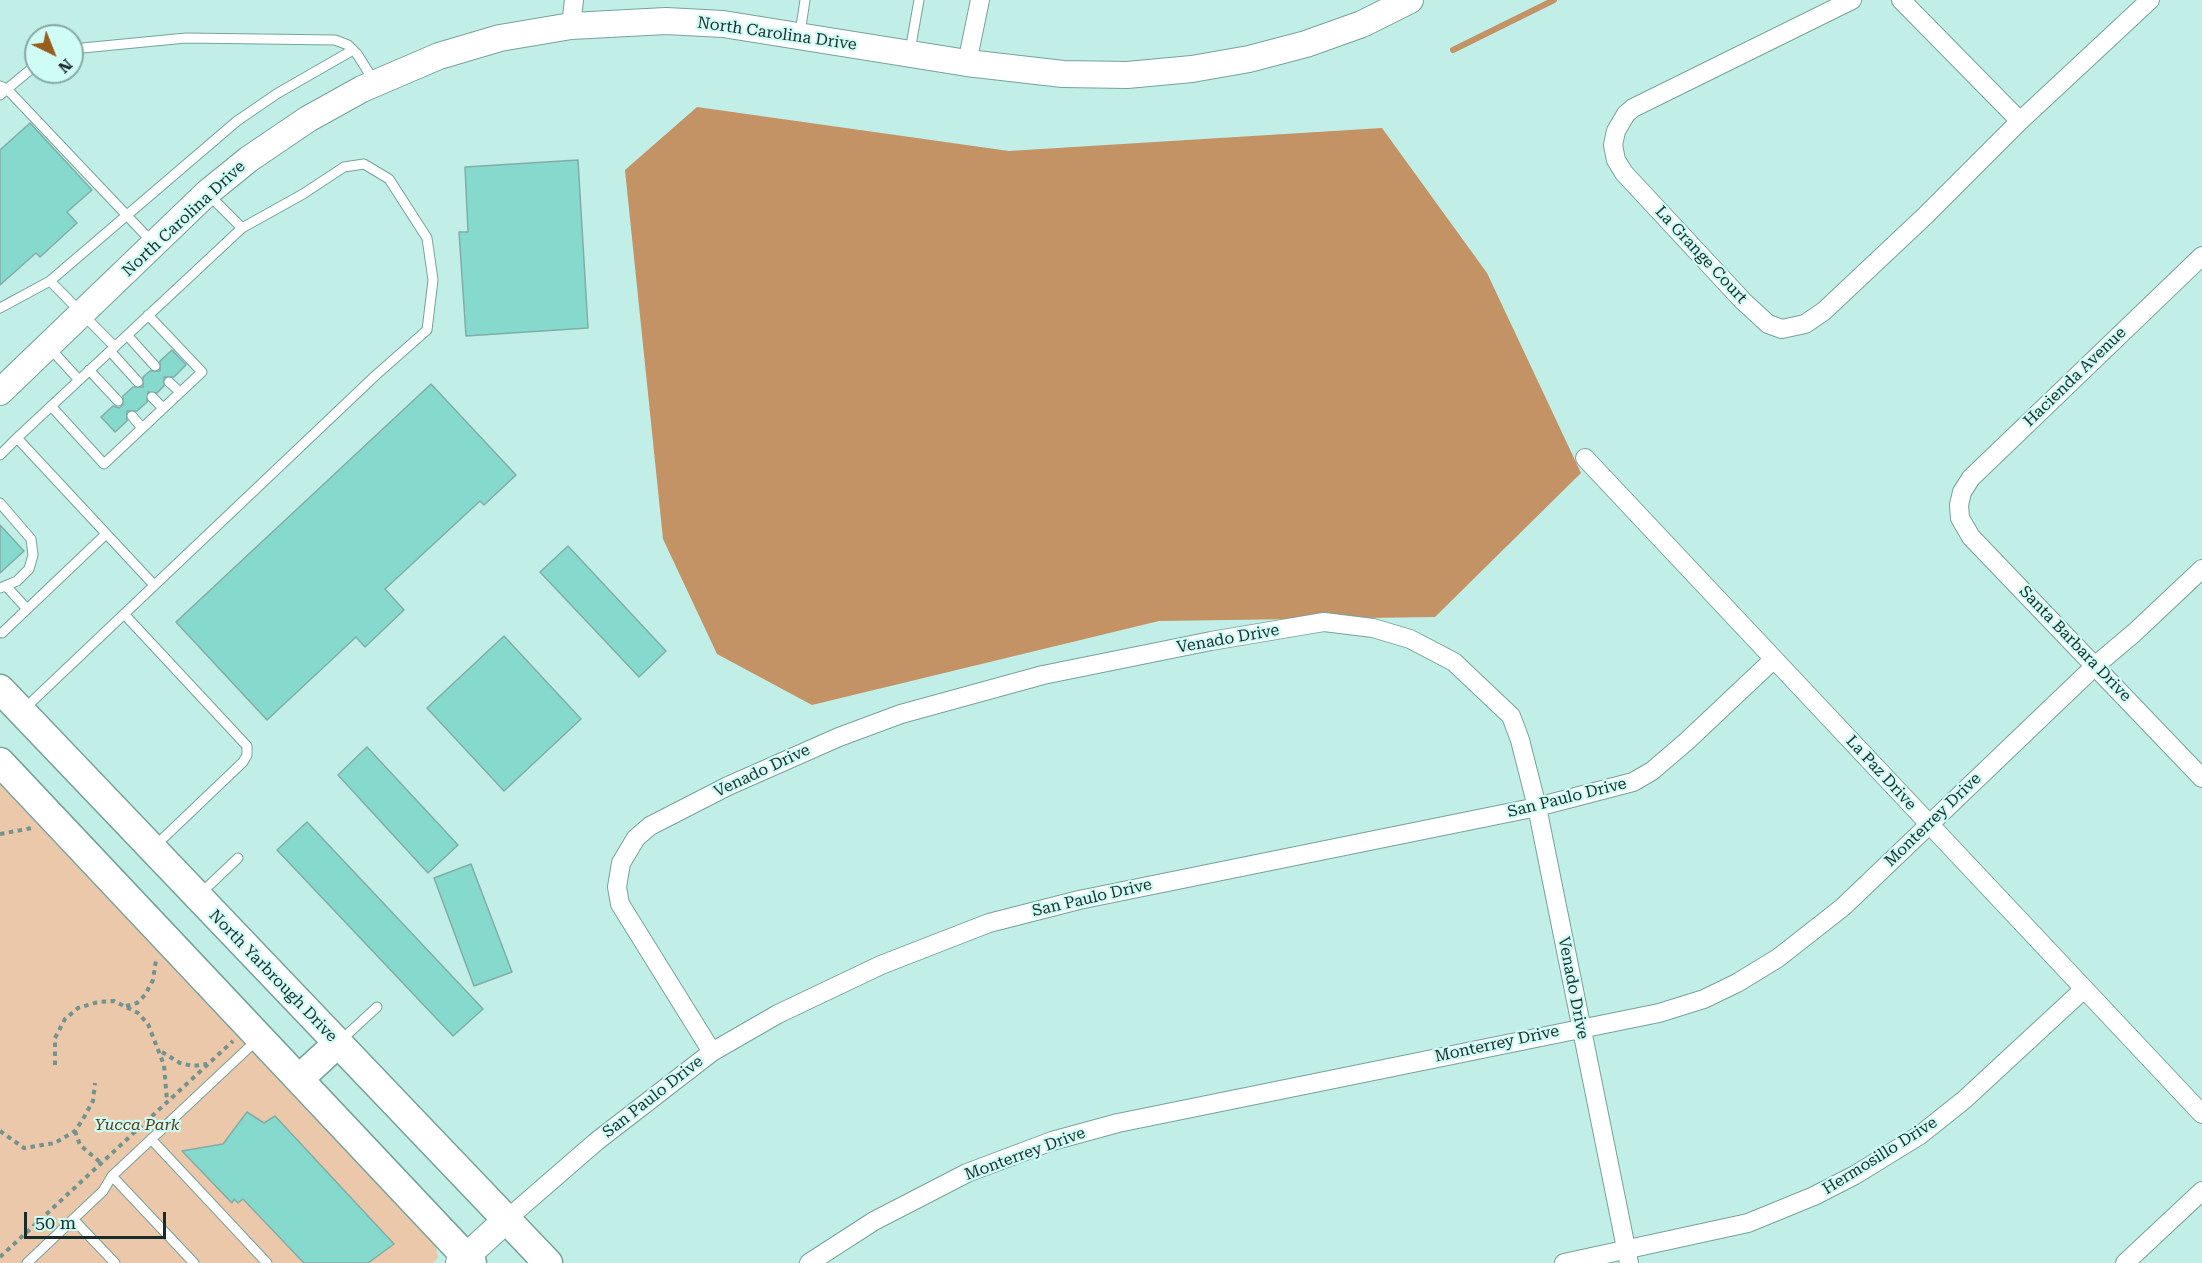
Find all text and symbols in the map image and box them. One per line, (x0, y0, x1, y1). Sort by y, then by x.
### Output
street label: North Carolina Drive (696, 13, 858, 55)
north arrow (24, 24, 84, 84)
text: N (54, 55, 76, 77)
street label: North Carolina Drive (119, 157, 249, 281)
street label: La Grange Court (1651, 202, 1751, 308)
street label: Hacienda Avenue (2020, 323, 2130, 431)
street label: Santa Barbara Drive (2015, 582, 2135, 706)
street label: Venado Drive (1175, 621, 1281, 657)
street label: La Paz Drive (1842, 732, 1920, 814)
street label: Venado Drive (711, 740, 813, 802)
street label: Monterrey Drive (1881, 769, 1985, 871)
street label: San Paulo Drive (1505, 774, 1629, 822)
street label: San Paulo Drive (1030, 875, 1154, 921)
street label: North Yarbrough Drive (205, 906, 341, 1046)
street label: Venado Drive (1554, 935, 1592, 1041)
street label: Monterrey Drive (1433, 1021, 1561, 1067)
street label: San Paulo Drive (599, 1052, 707, 1142)
street label: Hermosillo Drive (1819, 1113, 1941, 1199)
park label: Yucca Park (95, 1115, 179, 1135)
street label: Monterrey Drive (962, 1123, 1088, 1185)
scale bar (27, 1200, 170, 1238)
text: 50 m (35, 1212, 76, 1233)

